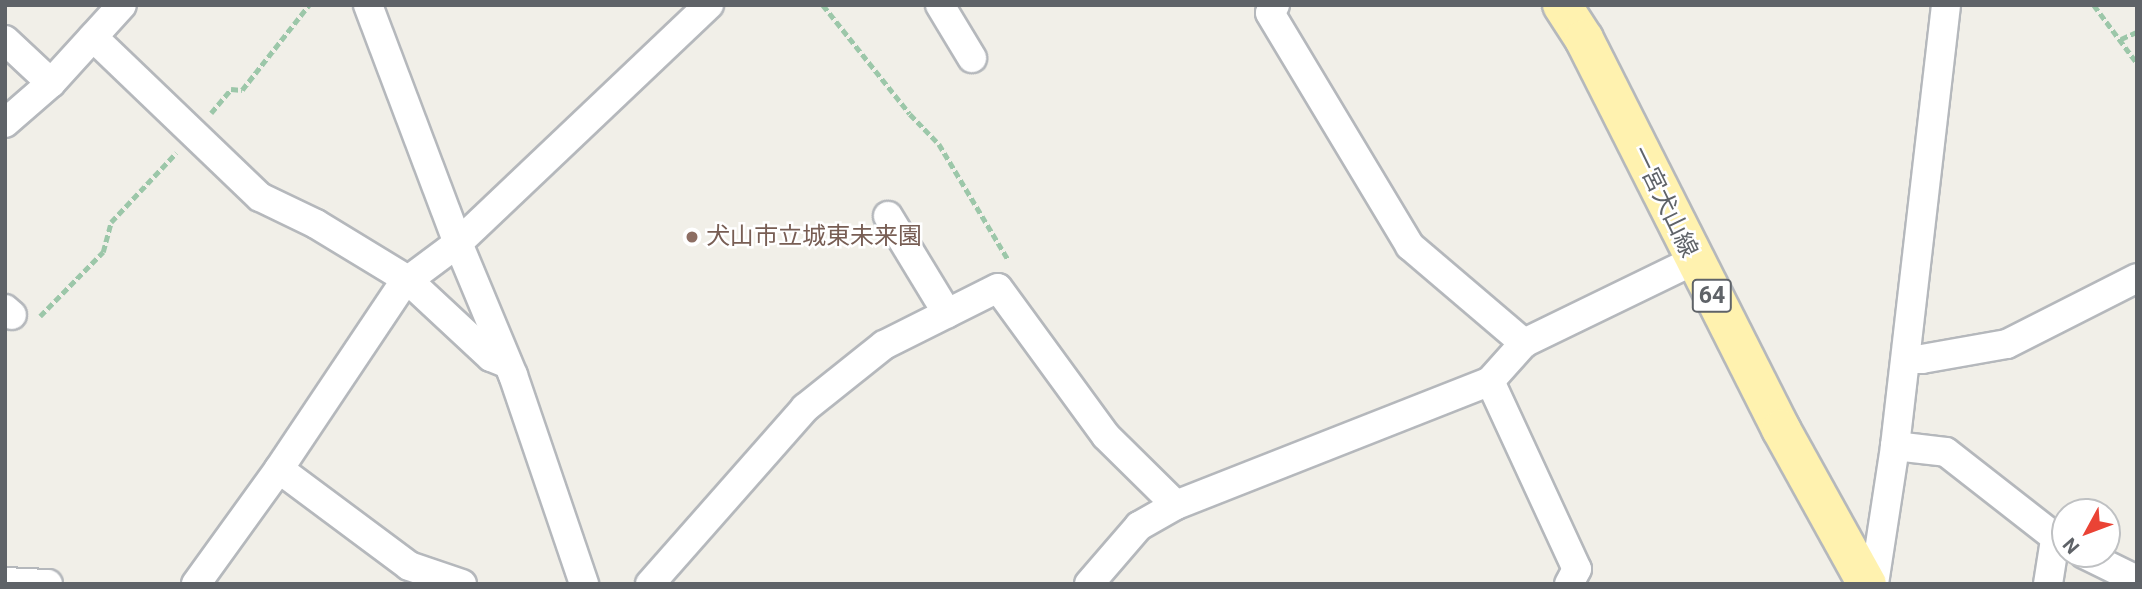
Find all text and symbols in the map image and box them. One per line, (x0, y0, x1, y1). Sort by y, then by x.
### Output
street label: 一宮犬山線 (1625, 142, 1703, 262)
place label: 犬山市立城東未来園 (706, 223, 922, 251)
marker: 犬山市立城東未来園 (684, 229, 700, 245)
road number: 64 (1691, 276, 1733, 316)
north arrow (2051, 498, 2121, 568)
text: N (2058, 533, 2084, 558)

